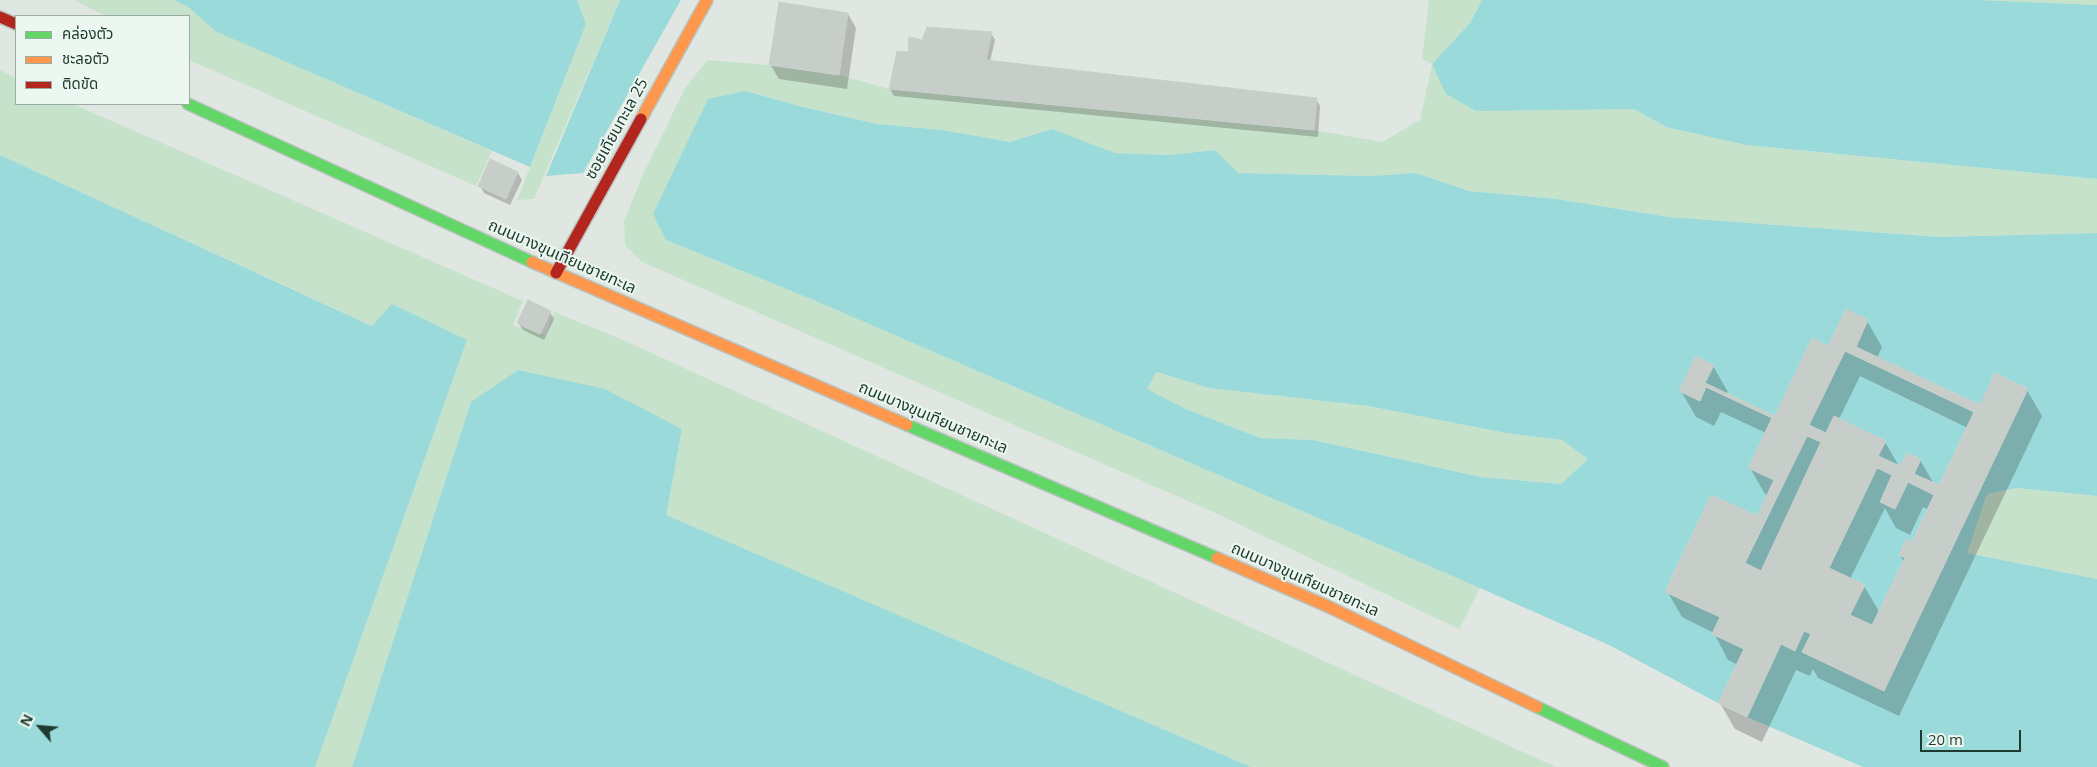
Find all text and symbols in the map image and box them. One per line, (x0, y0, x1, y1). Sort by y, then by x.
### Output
legend (15, 15, 190, 105)
text: คล่องตัว (62, 23, 113, 43)
text: ชะลอตัว (62, 48, 109, 68)
text: ติดขัด (62, 73, 98, 93)
street label: ซอยเทียนทะเล 25 (581, 75, 653, 183)
street label: ถนนบางขุนเทียนชายทะเล (485, 216, 639, 298)
street label: ถนนบางขุนเทียนชายทะเล (856, 378, 1010, 458)
street label: ถนนบางขุนเทียนชายทะเล (1228, 539, 1382, 621)
north arrow (15, 702, 65, 752)
text: N (15, 711, 37, 729)
scale bar (1922, 720, 2023, 752)
text: 20 m (1928, 729, 1963, 749)

